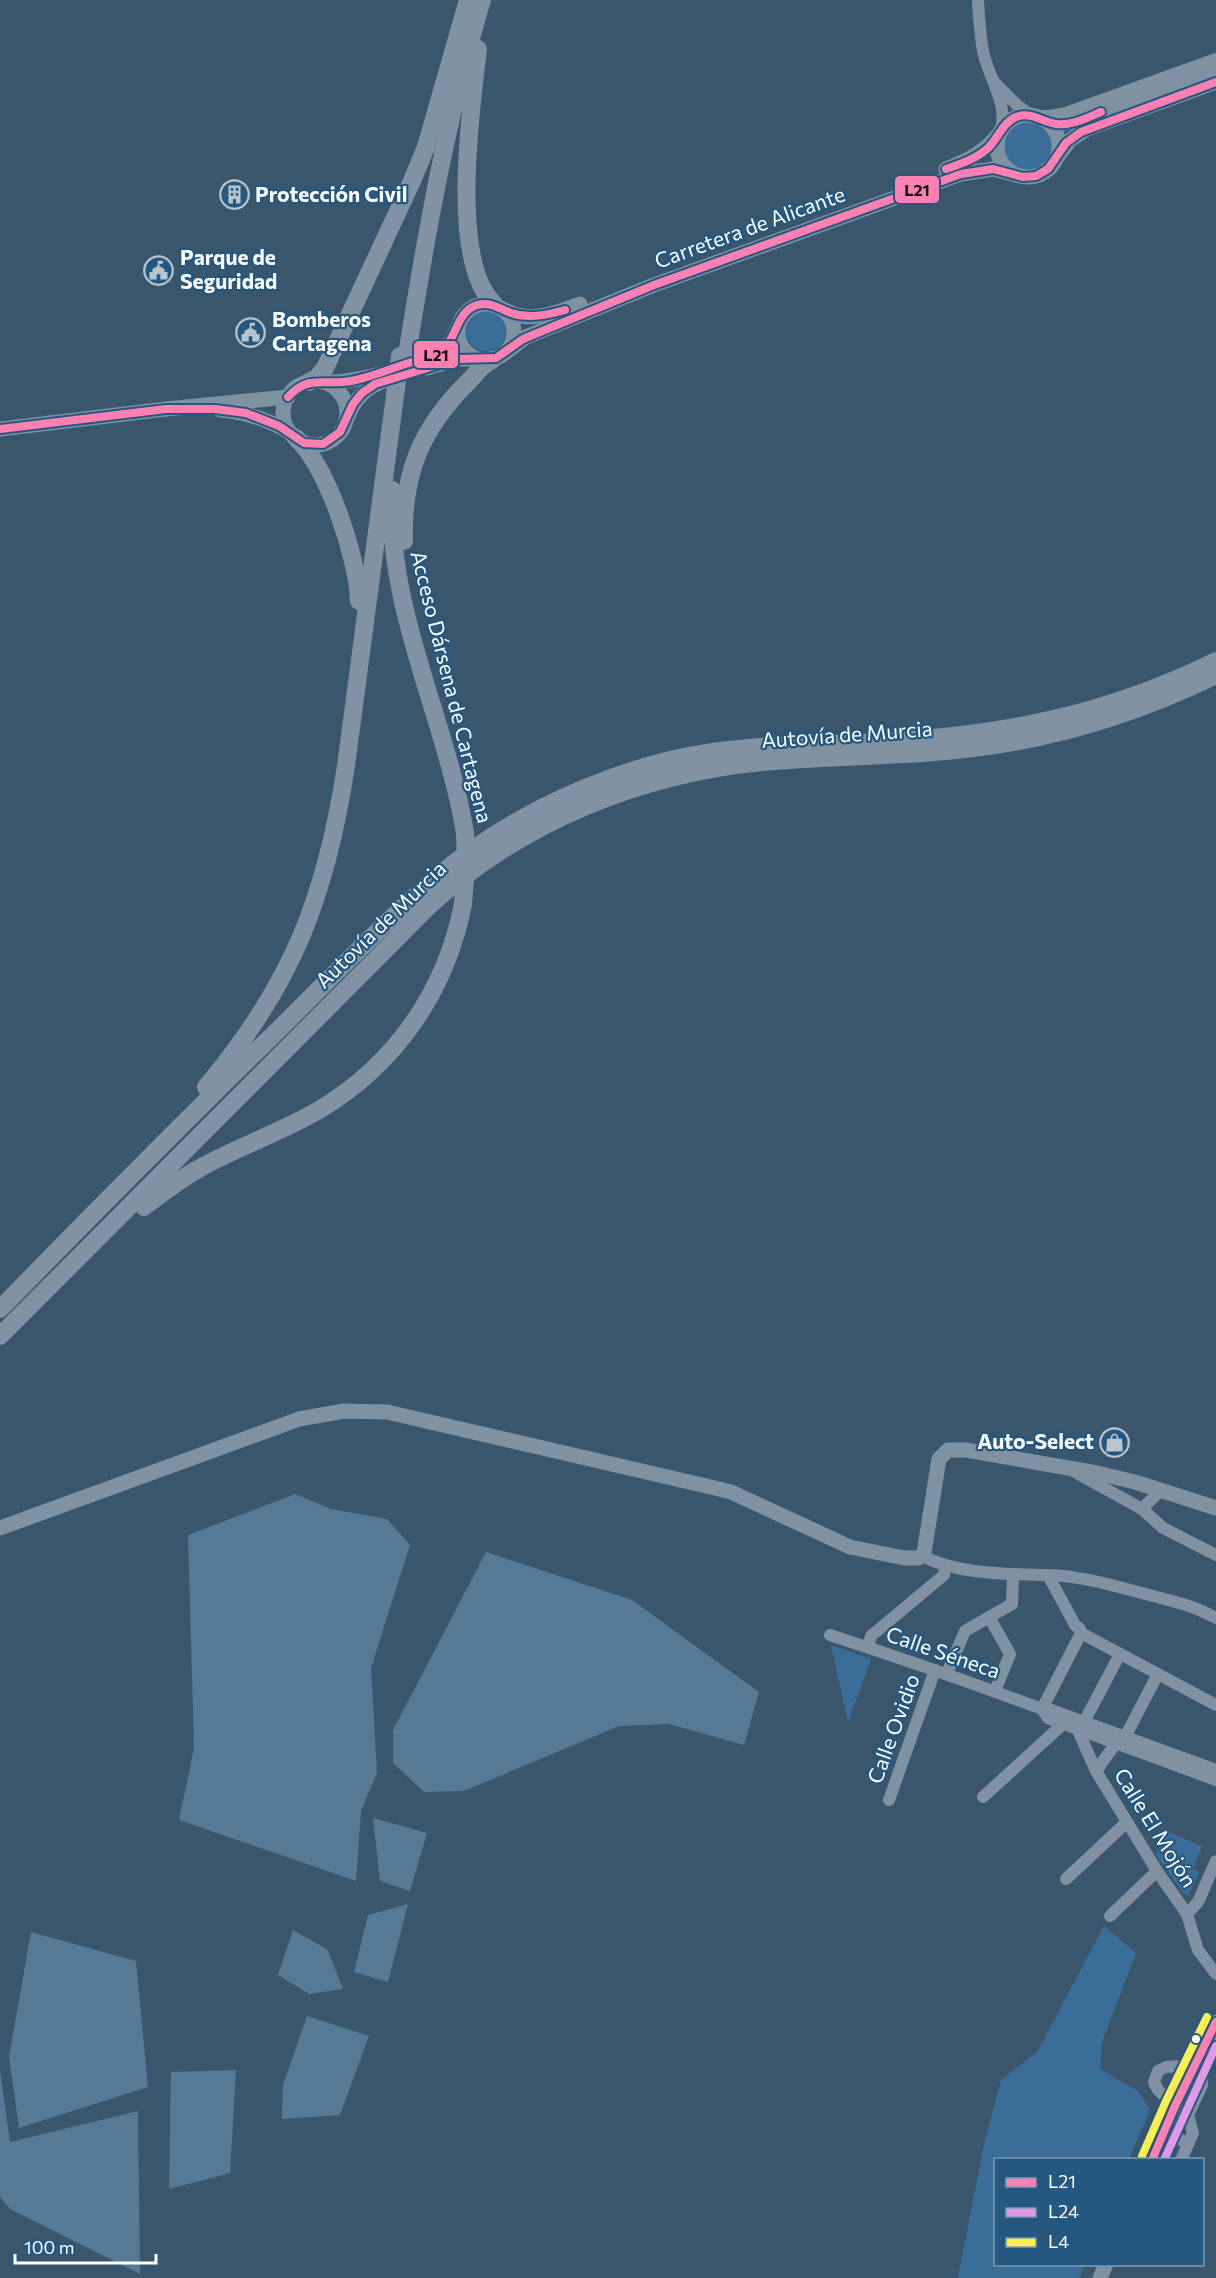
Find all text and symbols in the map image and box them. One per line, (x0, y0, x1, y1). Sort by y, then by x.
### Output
line badge: L21 (894, 175, 940, 204)
building icon: Protección Civil (218, 179, 250, 211)
text: L21 (904, 180, 930, 199)
place label: Protección Civil (255, 181, 407, 206)
street label: Carretera de Alicante (651, 181, 848, 273)
place label: Parque de Seguridad (180, 244, 277, 293)
public building icon: Parque de Seguridad (143, 254, 175, 286)
place label: Bomberos Cartagena (272, 306, 372, 355)
public building icon: Bomberos Cartagena (235, 316, 267, 348)
line badge: L21 (413, 340, 459, 369)
text: L21 (423, 345, 449, 364)
street label: Acceso Dársena de Cartagena (406, 548, 498, 825)
street label: Autovía de Murcia (760, 715, 933, 752)
street label: Autovía de Murcia (310, 855, 450, 993)
shop icon: Auto-Select (1099, 1426, 1131, 1458)
place label: Auto-Select (977, 1428, 1094, 1453)
street label: Calle Séneca (883, 1620, 1004, 1683)
street label: Calle Ovidio (861, 1670, 924, 1787)
street label: Calle El Mojón (1110, 1763, 1203, 1891)
unlabelled marker (1190, 2033, 1202, 2045)
legend (994, 2158, 1204, 2266)
text: L21 (1048, 2170, 1076, 2192)
text: L24 (1048, 2200, 1079, 2222)
scale bar (15, 2227, 156, 2265)
text: L4 (1048, 2230, 1069, 2252)
text: 100 m (24, 2236, 74, 2258)

